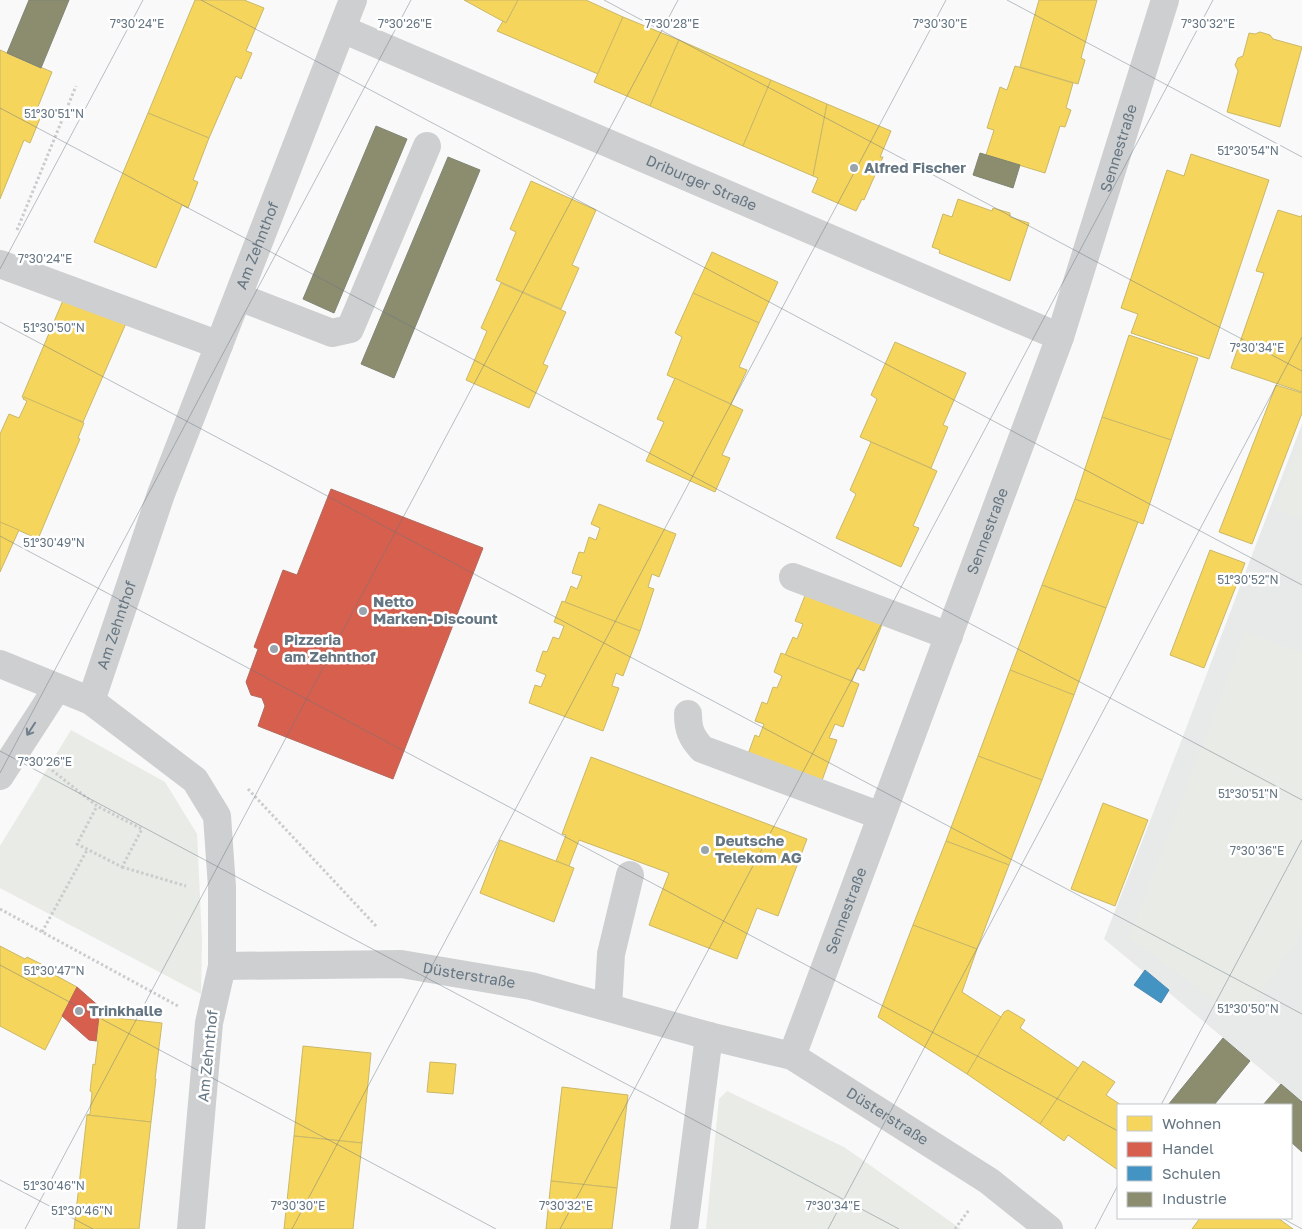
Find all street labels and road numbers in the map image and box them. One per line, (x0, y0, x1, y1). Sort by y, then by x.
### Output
street label: Sennestraße (1096, 102, 1140, 194)
street label: Driburger Straße (644, 151, 760, 214)
street label: Am Zehnthof (231, 198, 282, 292)
street label: Sennestraße (962, 485, 1011, 577)
street label: Am Zehnthof (92, 578, 139, 672)
street label: Sennestraße (821, 864, 870, 956)
street label: Düsterstraße (421, 958, 517, 991)
street label: Am Zehnthof (193, 1009, 221, 1103)
street label: Düsterstraße (843, 1083, 932, 1148)

